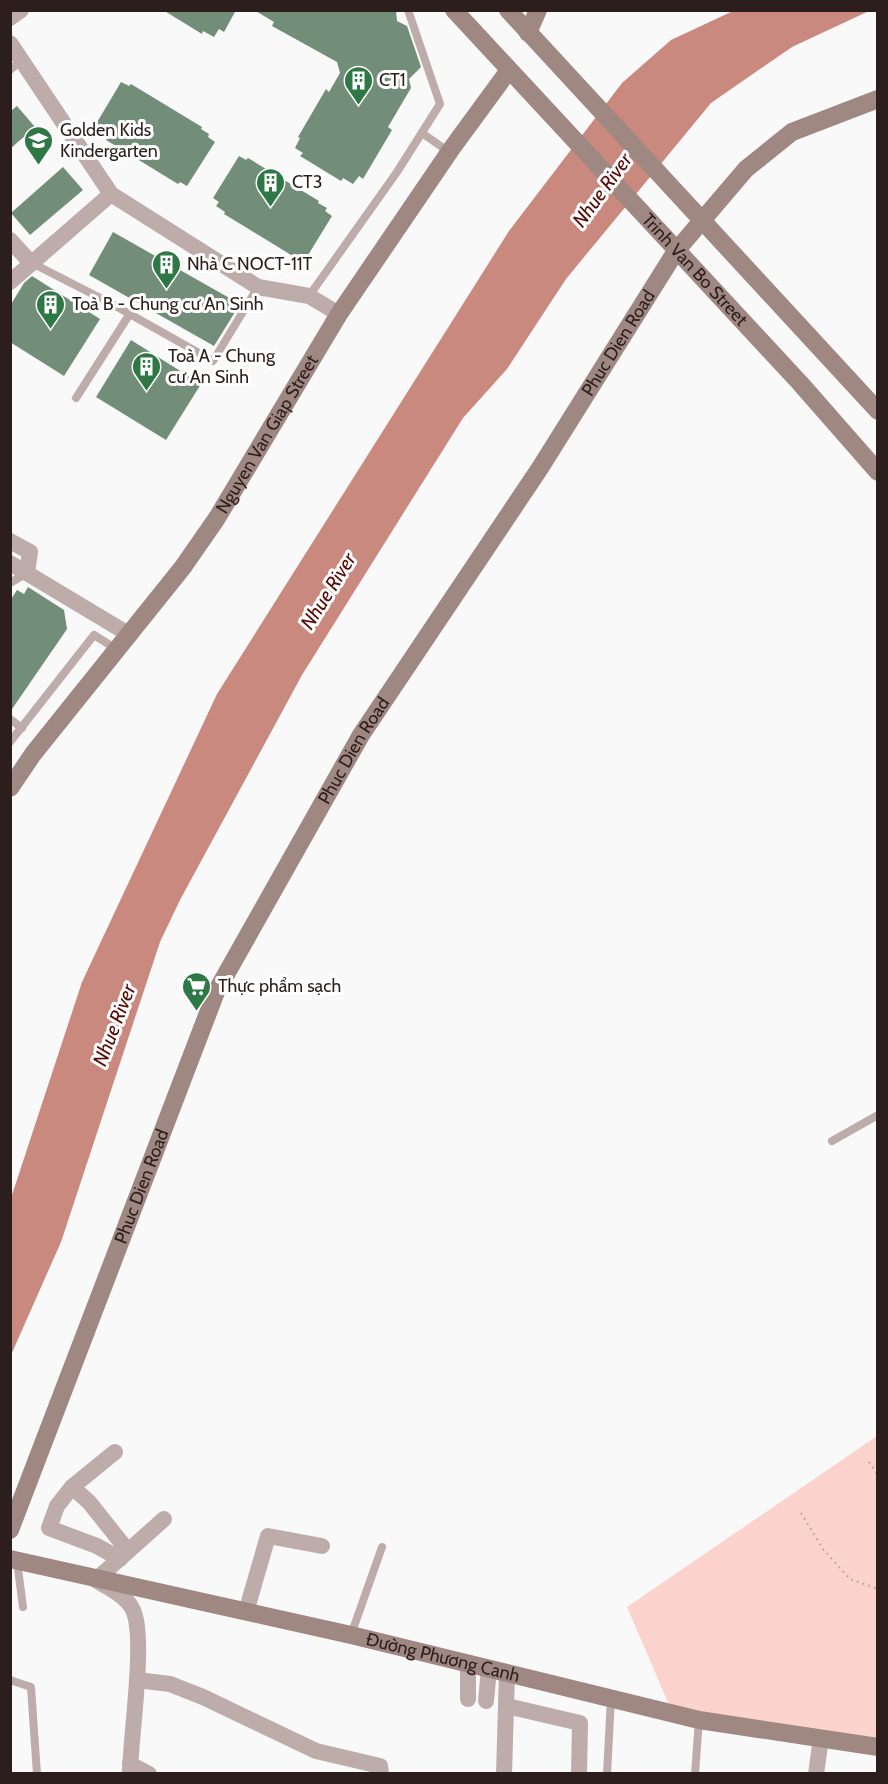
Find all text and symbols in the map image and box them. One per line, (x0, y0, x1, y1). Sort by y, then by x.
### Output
building icon: CT1 (342, 64, 374, 106)
place label: CT1 (379, 69, 406, 91)
place label: Golden Kids Kindergarten (60, 119, 158, 162)
school or university icon: Golden Kids Kindergarten (23, 124, 55, 166)
water label: Nhue River (567, 148, 637, 232)
building icon: CT3 (255, 166, 287, 208)
place label: CT3 (292, 171, 322, 193)
street label: Trinh Van Bo Street (637, 209, 752, 330)
building icon: Nhà C NOCT-11T (150, 248, 182, 290)
place label: Nhà C NOCT-11T (187, 253, 313, 275)
street label: Phuc Dien Road (577, 286, 660, 400)
building icon: Toà B - Chung cư An Sinh (35, 288, 67, 330)
place label: Toà B - Chung cư An Sinh (72, 293, 264, 315)
place label: Toà A - Chung cư An Sinh (168, 345, 276, 388)
building icon: Toà A - Chung cư An Sinh (131, 350, 163, 392)
street label: Nguyen Van Giap Street (211, 351, 323, 518)
water label: Nhue River (295, 548, 361, 634)
street label: Phuc Dien Road (313, 693, 394, 808)
supermarket icon: Thực phẩm sạch (181, 970, 213, 1012)
place label: Thực phẩm sạch (218, 975, 341, 997)
water label: Nhue River (87, 980, 141, 1069)
street label: Phuc Dien Road (110, 1126, 173, 1247)
street label: Đường Phương Canh (364, 1628, 522, 1687)

